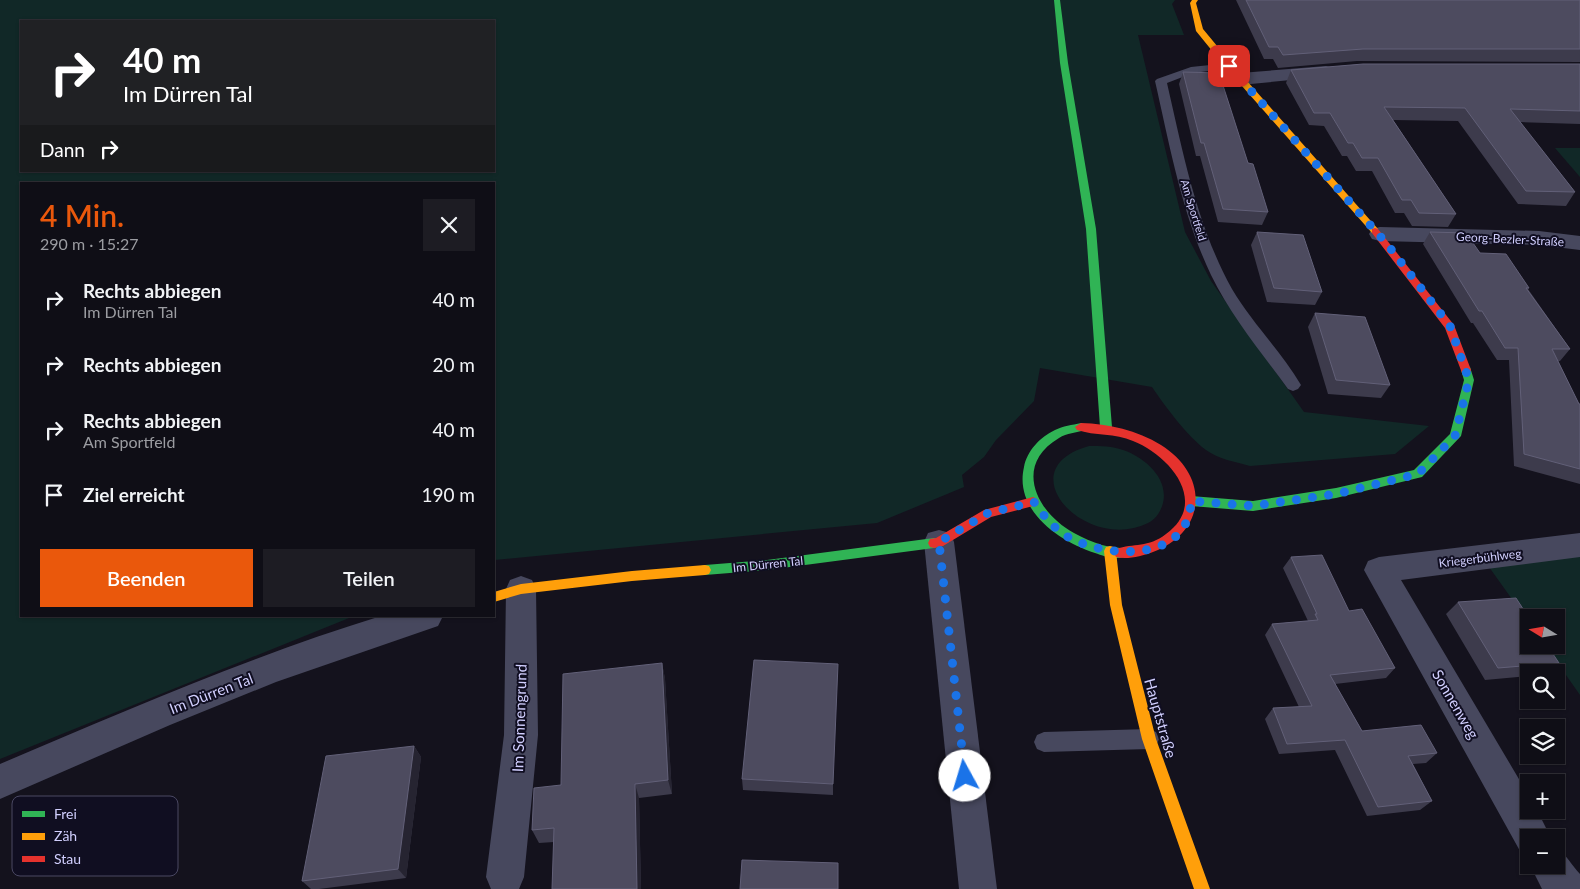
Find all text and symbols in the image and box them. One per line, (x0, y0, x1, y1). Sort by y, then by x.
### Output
text: 40 m (123, 38, 201, 80)
icon: right (40, 40, 105, 105)
pin (1208, 45, 1250, 87)
icon: arrive (1215, 52, 1243, 80)
text: Im Dürren Tal (123, 80, 253, 107)
icon: right (95, 135, 123, 163)
text: Dann (40, 138, 85, 161)
street label: Am Sportfeld (1179, 178, 1209, 242)
text: 4 Min. (40, 197, 124, 233)
button: close (423, 199, 475, 251)
street label: Georg-Bezler-Straße (1456, 229, 1564, 249)
text: 290 m · 15:27 (40, 234, 139, 253)
text: Rechts abbiegen (83, 279, 221, 302)
icon: right (40, 286, 68, 314)
text: 40 m (432, 288, 475, 311)
text: Im Dürren Tal (83, 302, 177, 321)
icon: right (40, 351, 68, 379)
text: Rechts abbiegen (83, 353, 221, 376)
text: 20 m (432, 353, 475, 376)
text: Rechts abbiegen (83, 409, 221, 432)
icon: right (40, 416, 68, 444)
text: 40 m (432, 418, 475, 441)
text: Am Sportfeld (83, 432, 175, 451)
icon: arrive (40, 481, 68, 509)
text: Ziel erreicht (83, 483, 185, 506)
text: 190 m (421, 483, 475, 506)
street label: Kriegerbühlweg (1438, 545, 1522, 571)
button: Beenden (40, 549, 253, 607)
button: Teilen (263, 549, 475, 607)
street label: Im Dürren Tal (732, 553, 804, 575)
north arrow (1520, 609, 1565, 654)
map controls (1520, 609, 1565, 874)
street label: Im Sonnengrund (508, 664, 530, 772)
button: search (1520, 664, 1565, 709)
street label: Sonnenweg (1429, 666, 1483, 742)
street label: Im Dürren Tal (167, 669, 255, 717)
street label: Hauptstraße (1141, 676, 1181, 760)
button: layers (1520, 719, 1565, 764)
position arrow (938, 749, 990, 801)
button: + (1520, 774, 1565, 819)
legend (12, 796, 178, 876)
text: Frei (54, 805, 77, 822)
text: Zäh (54, 827, 77, 844)
button: − (1520, 829, 1565, 874)
text: Stau (54, 850, 81, 867)

